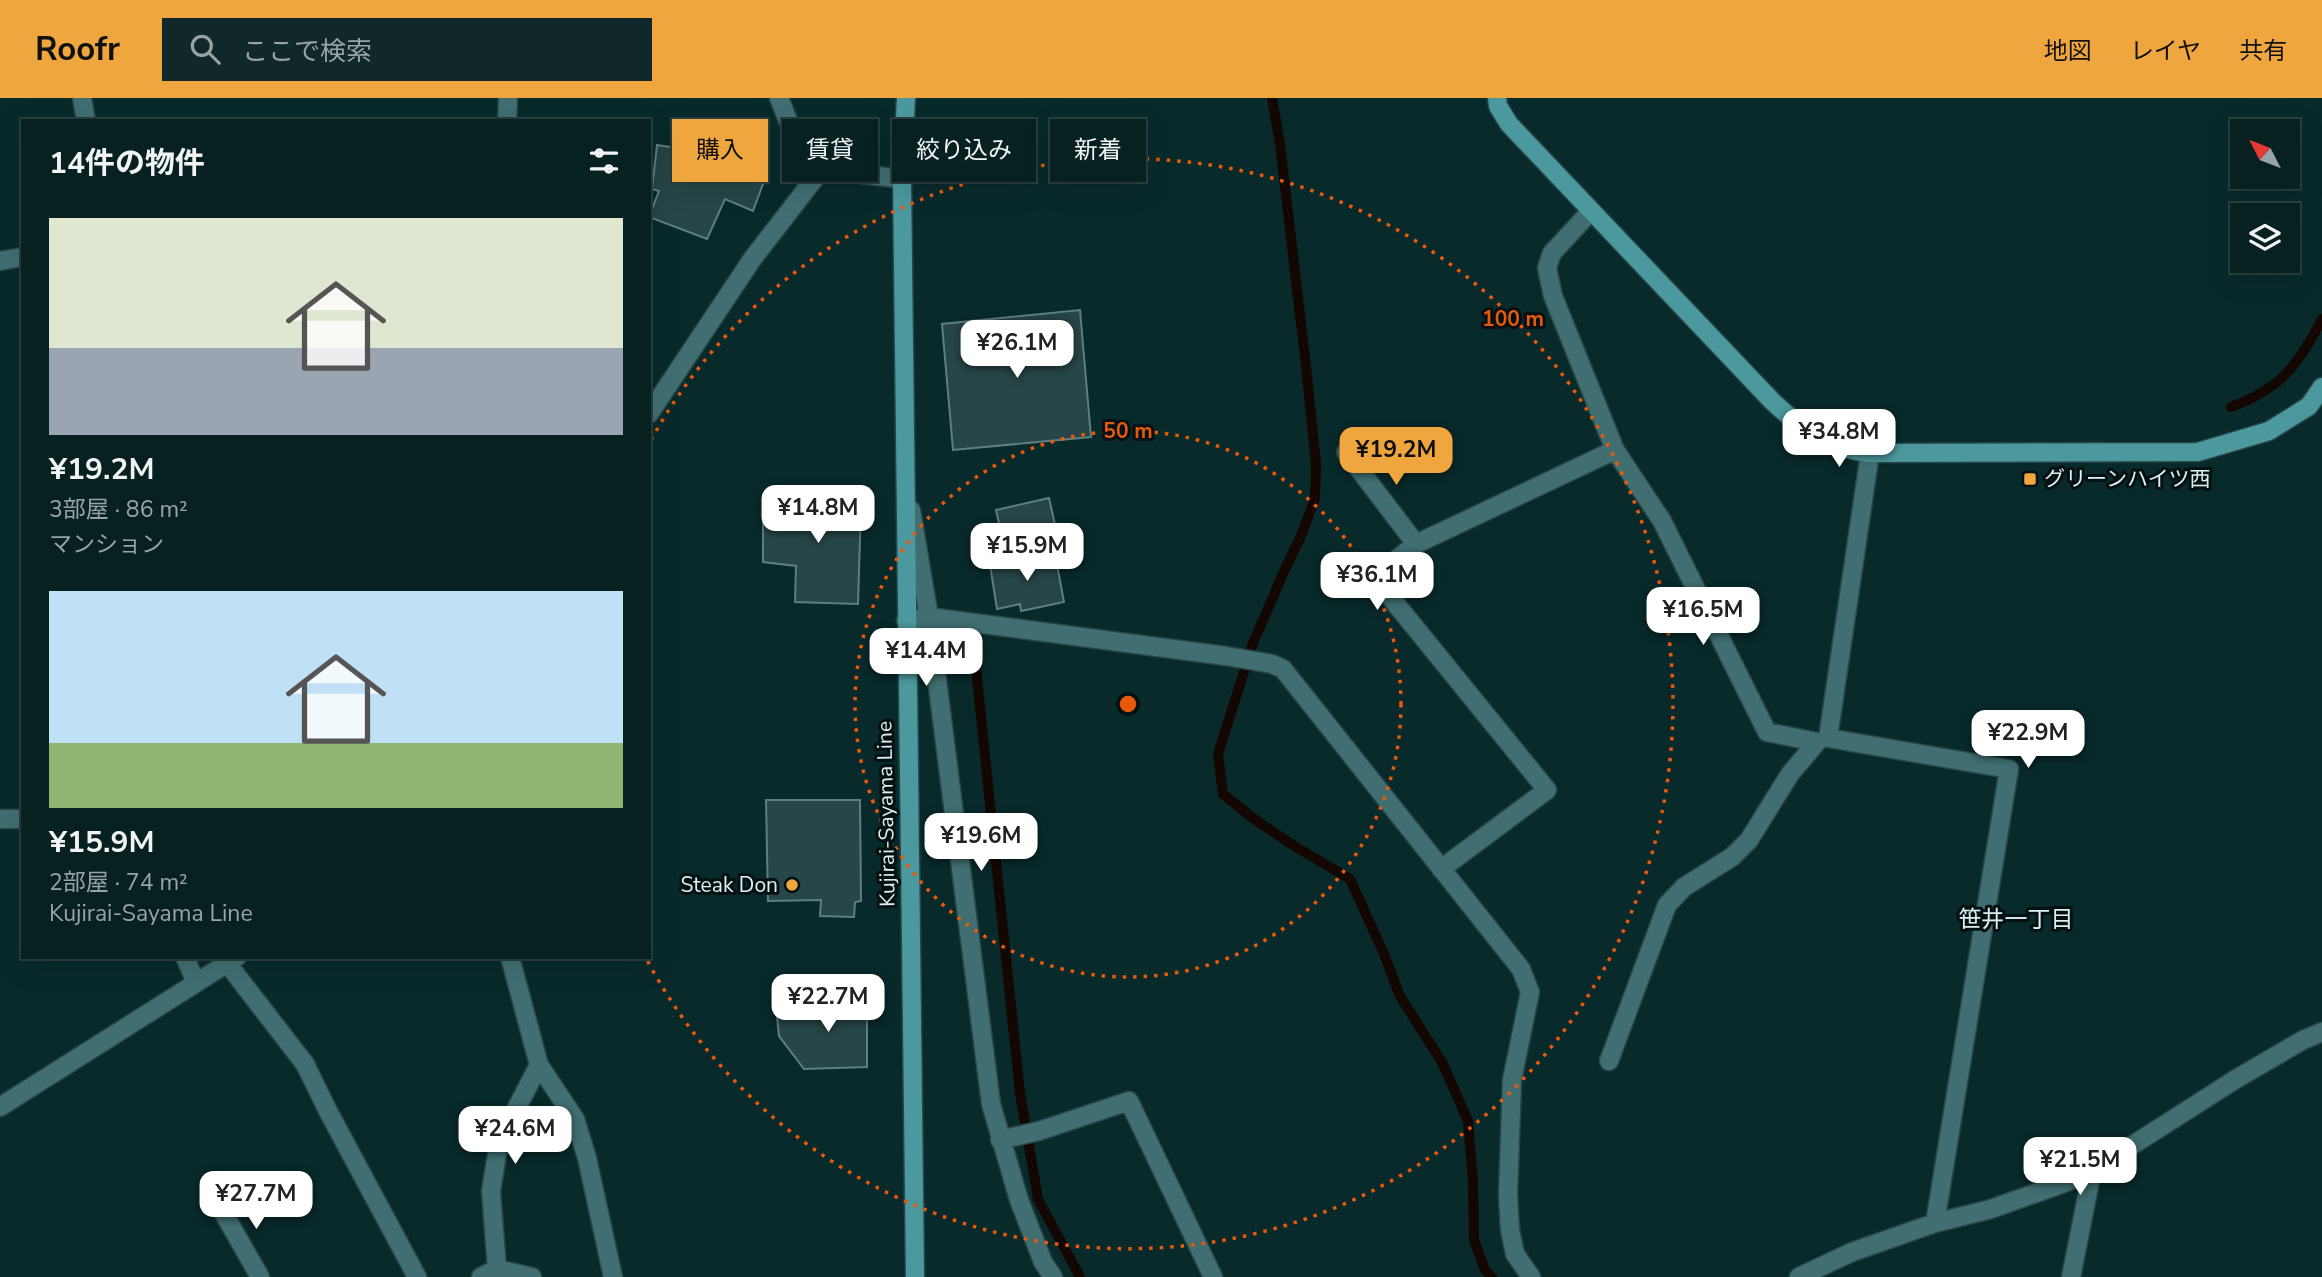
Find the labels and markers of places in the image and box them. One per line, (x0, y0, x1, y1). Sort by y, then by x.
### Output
pin: ¥26.1M (960, 320, 1074, 380)
pin: ¥34.8M (1782, 410, 1896, 469)
pin: ¥19.2M (1339, 428, 1453, 487)
place label: グリーンハイツ西 (2044, 465, 2211, 493)
marker: グリーンハイツ西 (2022, 471, 2038, 487)
pin: ¥14.8M (761, 486, 875, 545)
pin: ¥15.9M (970, 524, 1084, 583)
pin: ¥36.1M (1320, 552, 1434, 612)
pin: ¥16.5M (1646, 588, 1760, 647)
pin: ¥14.4M (869, 628, 983, 688)
centre of rings (1116, 692, 1140, 716)
pin: ¥22.9M (1971, 710, 2085, 770)
pin: ¥19.6M (924, 814, 1038, 873)
place label: Steak Don (680, 871, 778, 899)
marker: Steak Don (784, 877, 800, 893)
pin: ¥22.7M (771, 974, 885, 1034)
pin: ¥24.6M (458, 1107, 572, 1166)
pin: ¥21.5M (2023, 1138, 2137, 1197)
pin: ¥27.7M (199, 1172, 313, 1231)

